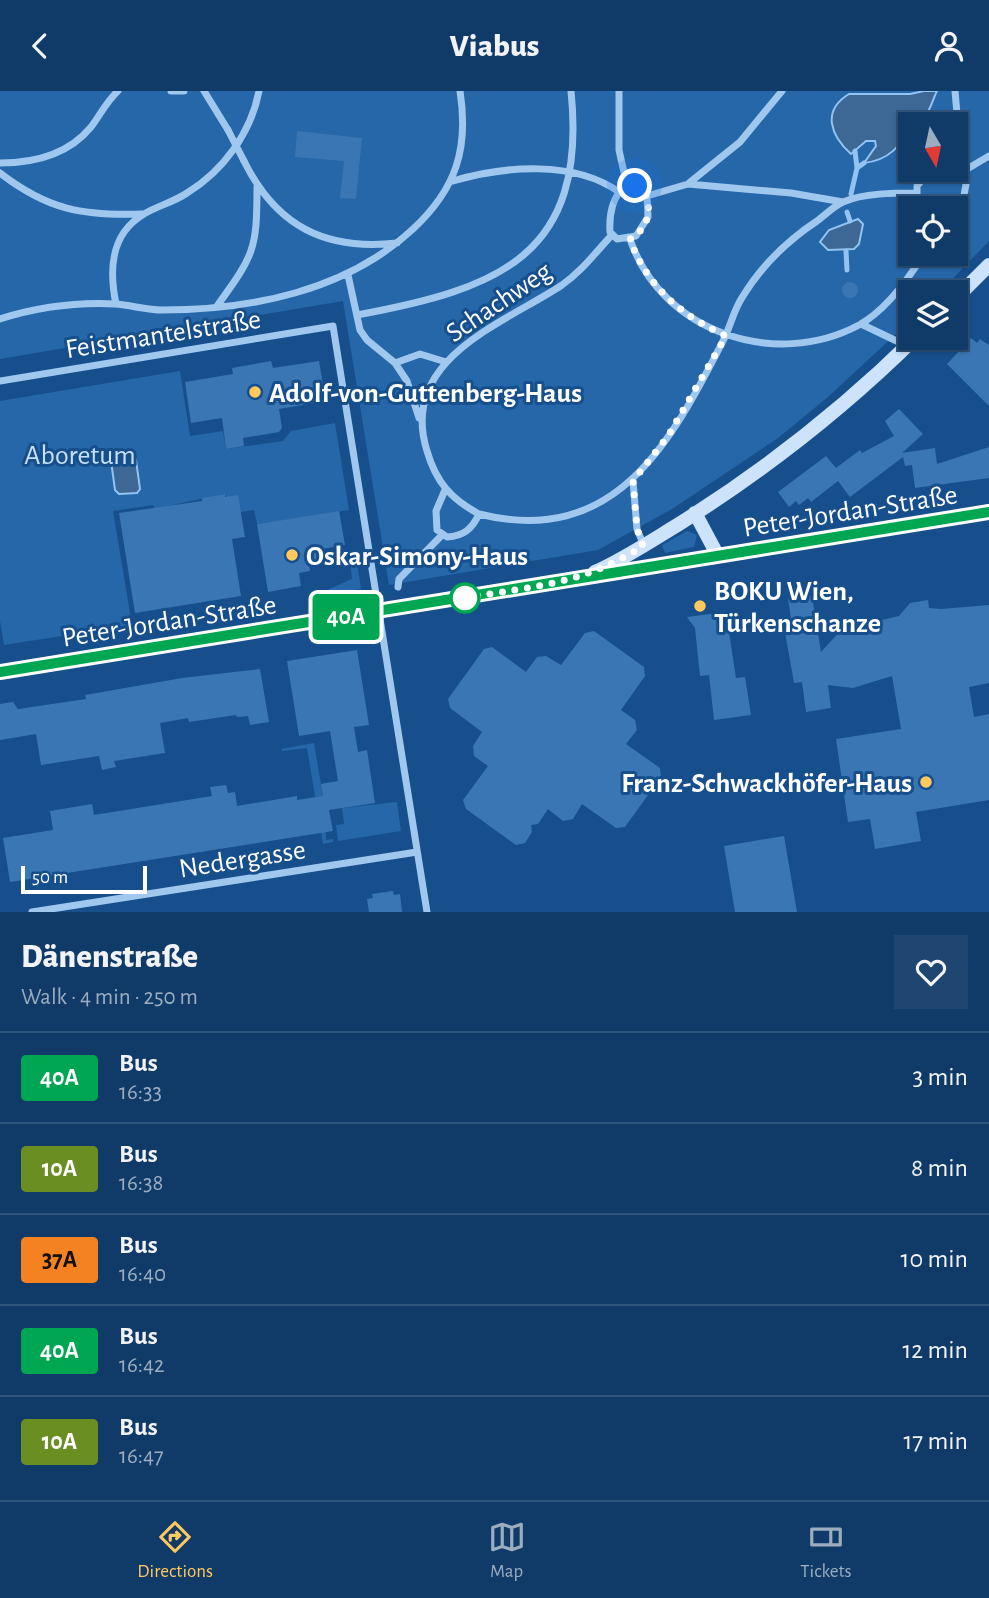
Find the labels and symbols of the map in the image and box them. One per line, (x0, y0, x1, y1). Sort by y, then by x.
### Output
north arrow (898, 112, 968, 182)
your location (617, 168, 652, 203)
street label: Schachweg (441, 257, 557, 348)
street label: Feistmantelstraße (64, 306, 263, 364)
place label: Adolf-von-Guttenberg-Haus (269, 380, 582, 408)
marker: Adolf-von-Guttenberg-Haus (247, 384, 263, 400)
park label: Aboretum (24, 442, 136, 470)
street label: Peter-Jordan-Straße (741, 481, 960, 543)
place label: Oskar-Simony-Haus (306, 543, 528, 571)
marker: Oskar-Simony-Haus (284, 547, 300, 563)
place label: BOKU Wien, Türkenschanze (714, 578, 881, 638)
unlabelled marker (450, 583, 480, 613)
street label: Peter-Jordan-Straße (60, 591, 279, 653)
line badge: 40A (306, 594, 386, 640)
marker: BOKU Wien, Türkenschanze (692, 598, 708, 614)
place label: Franz-Schwackhöfer-Haus (621, 770, 912, 798)
marker: Franz-Schwackhöfer-Haus (918, 774, 934, 790)
street label: Nedergasse (177, 836, 308, 884)
scale bar (21, 863, 147, 895)

